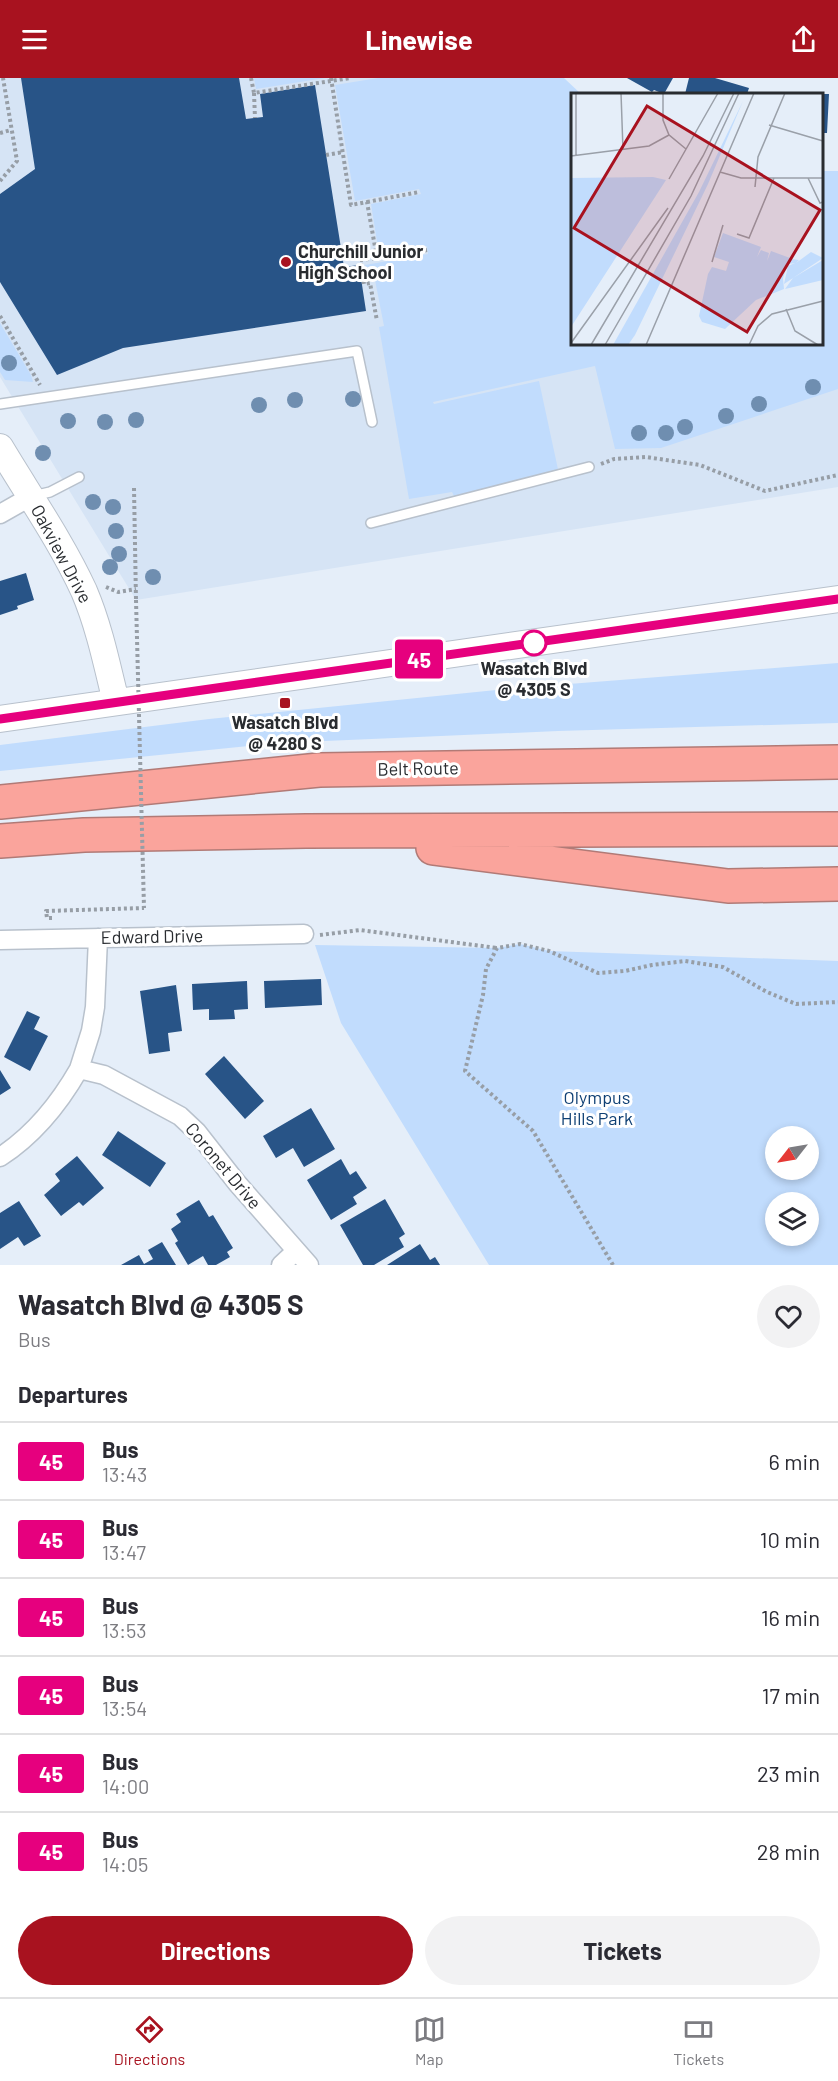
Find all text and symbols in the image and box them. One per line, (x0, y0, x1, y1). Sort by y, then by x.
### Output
icon: menu (18, 23, 51, 56)
text: Linewise (365, 23, 473, 55)
icon: share (787, 23, 820, 56)
inset map (571, 93, 823, 345)
place label: Churchill Junior High School (298, 240, 424, 283)
marker: Churchill Junior High School (279, 255, 293, 269)
street label: Oakview Drive (27, 500, 97, 607)
marker: Wasatch Blvd @ 4305 S (521, 630, 547, 656)
line badge: 45 (392, 640, 446, 678)
text: 45 (407, 647, 431, 672)
place label: Wasatch Blvd @ 4305 S (481, 657, 587, 700)
marker: Wasatch Blvd @ 4280 S (278, 696, 292, 710)
place label: Wasatch Blvd @ 4280 S (232, 711, 338, 754)
street label: Belt Route (377, 756, 459, 780)
street label: Edward Drive (100, 924, 204, 948)
park label: Olympus Hills Park (561, 1086, 633, 1129)
street label: Coronet Drive (181, 1118, 266, 1213)
north arrow (765, 1126, 819, 1180)
map controls (765, 1126, 819, 1246)
button: layers (765, 1192, 819, 1246)
button: heart (757, 1285, 820, 1348)
text: Wasatch Blvd @ 4305 S (18, 1287, 304, 1321)
text: Bus (18, 1327, 51, 1351)
text: Departures (18, 1381, 128, 1407)
text: Bus (102, 1436, 139, 1462)
text: 6 min (769, 1448, 820, 1474)
text: 45 (39, 1449, 63, 1474)
text: 13:43 (102, 1462, 147, 1486)
text: Bus (102, 1514, 139, 1540)
text: 10 min (760, 1526, 820, 1552)
text: 45 (39, 1527, 63, 1552)
text: 13:47 (102, 1540, 146, 1564)
text: Bus (102, 1592, 139, 1618)
text: 16 min (761, 1604, 820, 1630)
text: 45 (39, 1605, 63, 1630)
text: 13:53 (102, 1618, 147, 1642)
text: Bus (102, 1670, 139, 1696)
text: 17 min (762, 1682, 820, 1708)
text: 45 (39, 1683, 63, 1708)
text: 13:54 (102, 1696, 147, 1720)
text: Bus (102, 1748, 139, 1774)
text: 23 min (757, 1760, 820, 1786)
text: 45 (39, 1761, 63, 1786)
text: 14:00 (102, 1774, 149, 1798)
text: Bus (102, 1826, 139, 1852)
text: 28 min (757, 1838, 820, 1864)
text: 45 (39, 1839, 63, 1864)
text: 14:05 (102, 1852, 148, 1876)
button: Directions (18, 1916, 413, 1985)
button: Tickets (425, 1916, 820, 1985)
tab: Directions (114, 2013, 185, 2068)
tab: Map (413, 2013, 446, 2068)
tab: Tickets (673, 2013, 724, 2068)

